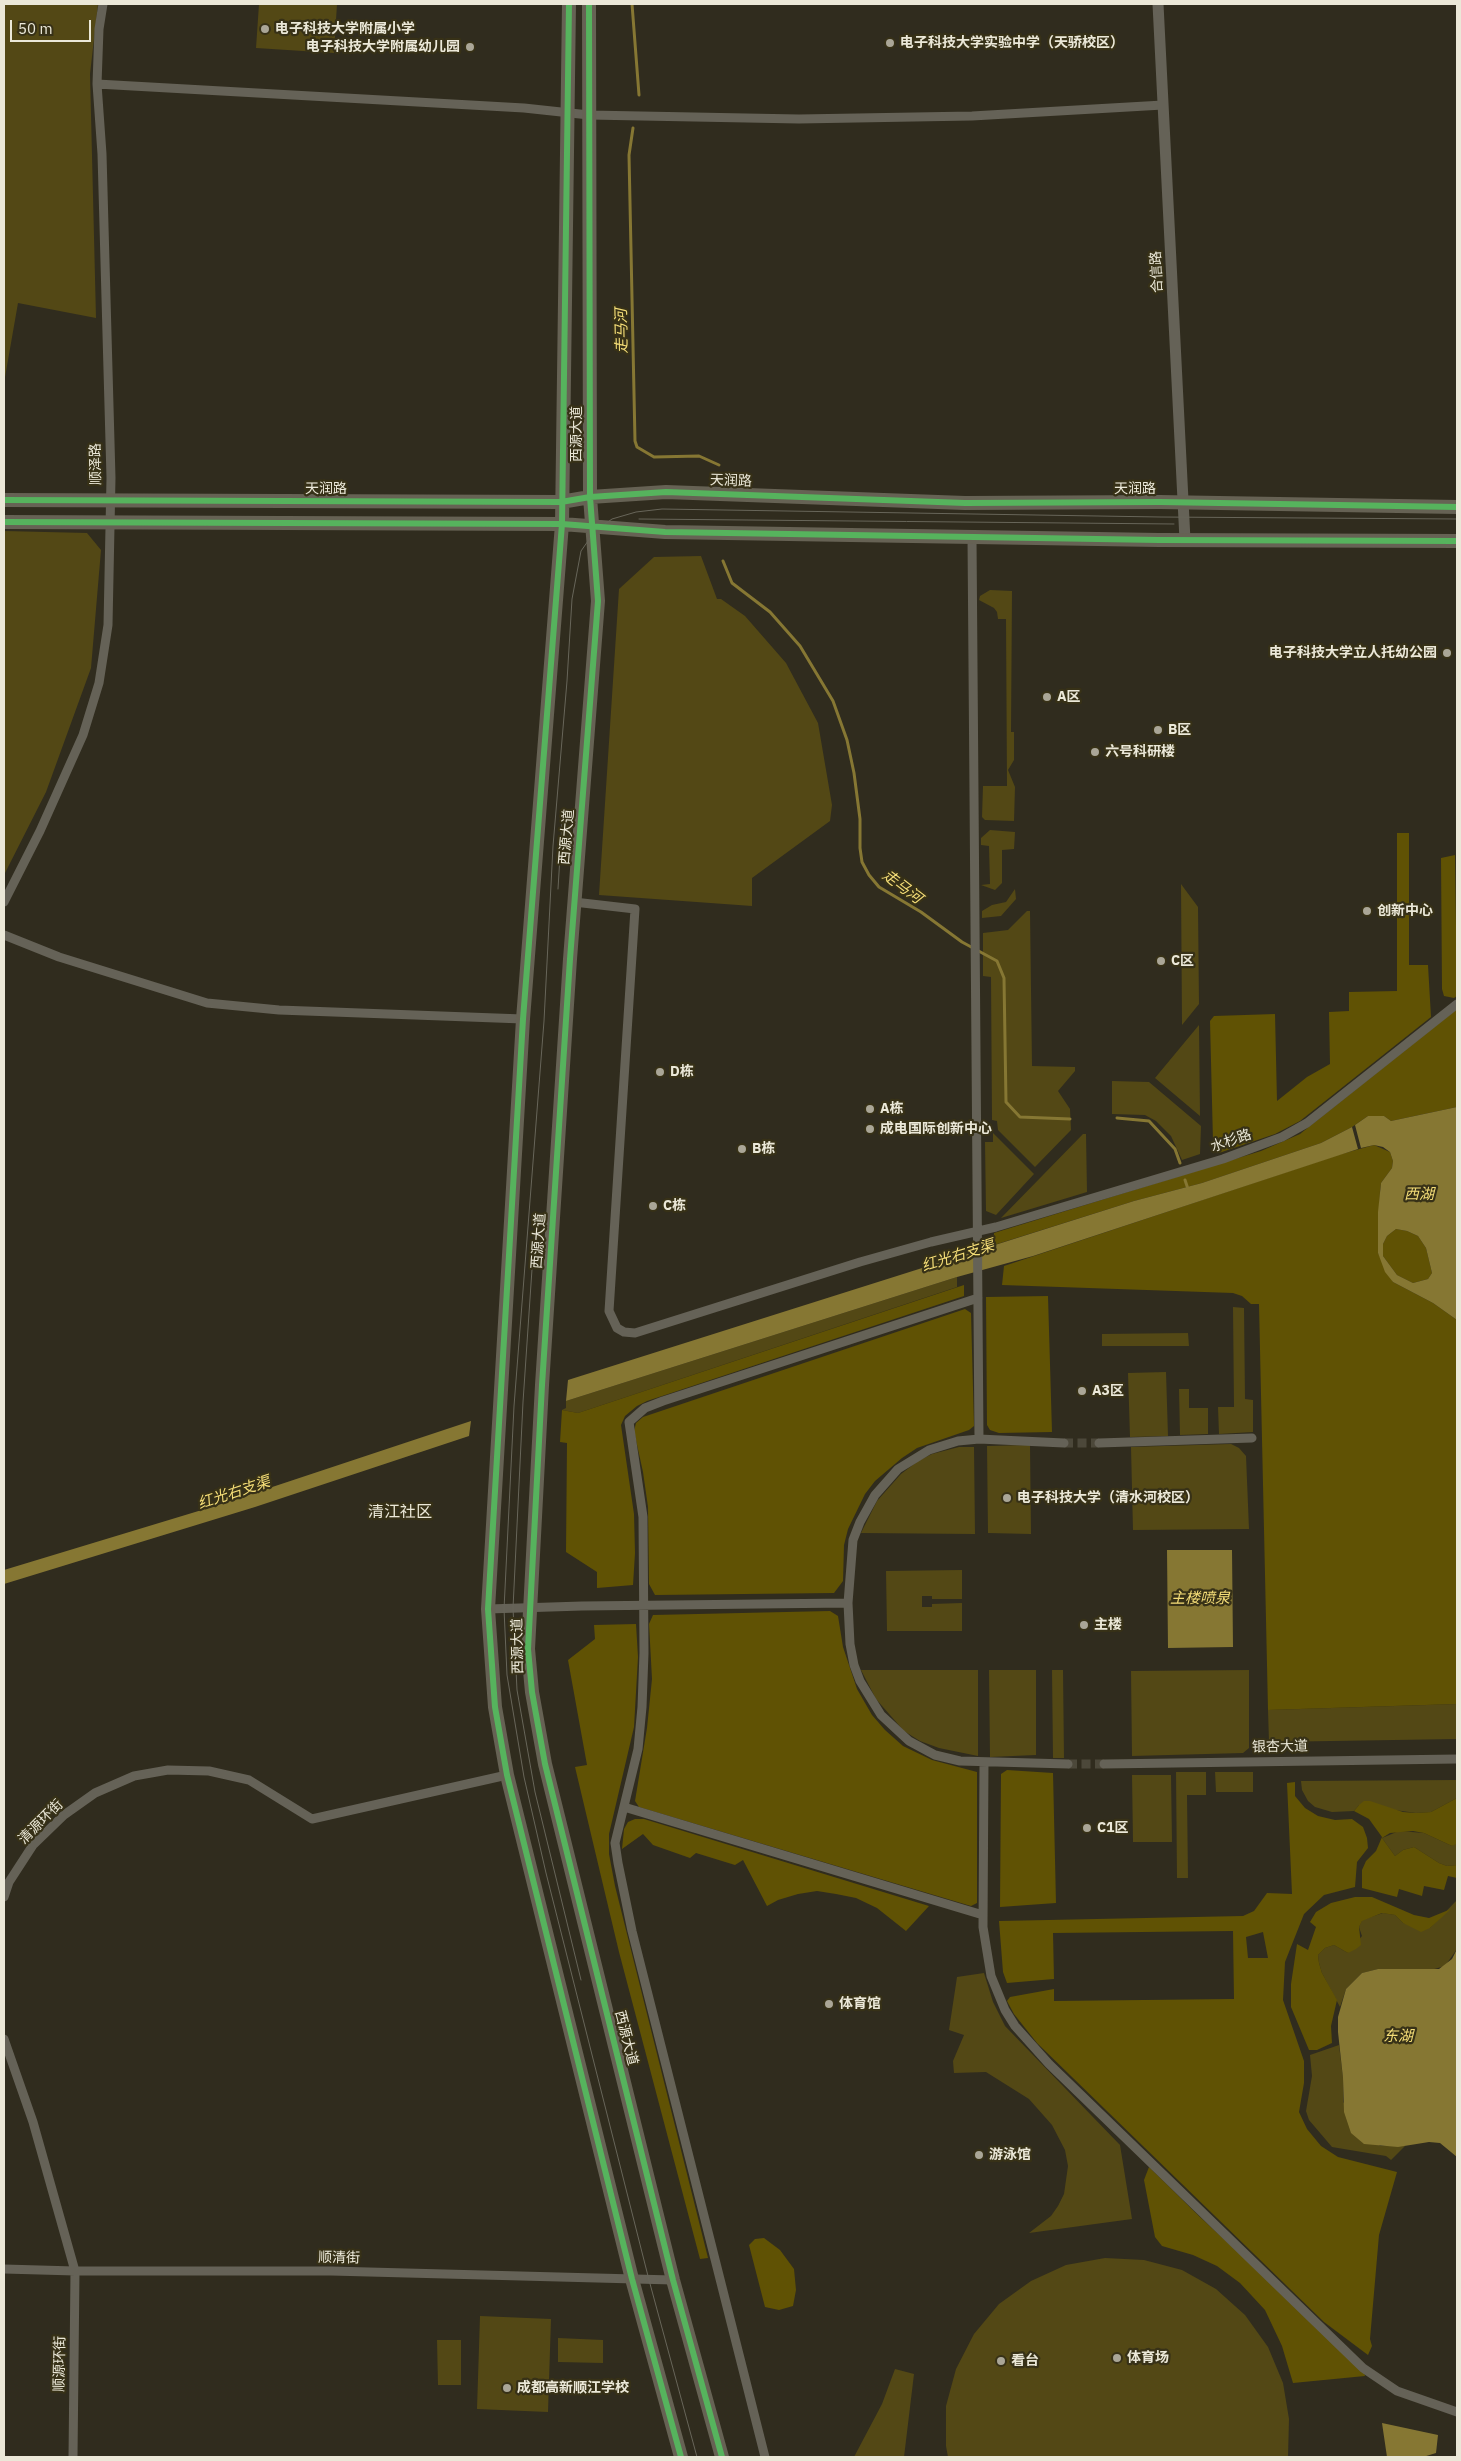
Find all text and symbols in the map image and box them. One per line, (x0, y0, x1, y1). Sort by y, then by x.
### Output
scale bar (12, 10, 94, 42)
text: 50 m (18, 19, 53, 38)
place label: 电子科技大学附属小学 (275, 21, 415, 37)
marker: 电子科技大学附属小学 (259, 23, 271, 35)
place label: 电子科技大学实验中学（天骄校区） (900, 35, 1124, 51)
marker: 电子科技大学实验中学（天骄校区） (884, 37, 896, 49)
place label: 电子科技大学附属幼儿园 (306, 39, 460, 55)
marker: 电子科技大学附属幼儿园 (464, 41, 476, 53)
street label: 合信路 (1148, 251, 1166, 293)
water label: 走马河 (613, 308, 631, 354)
street label: 西源大道 (569, 406, 585, 462)
street label: 顺泽路 (87, 443, 105, 485)
street label: 天润路 (710, 472, 752, 490)
street label: 天润路 (305, 481, 347, 497)
street label: 天润路 (1114, 481, 1156, 497)
place label: 电子科技大学立人托幼公园 (1269, 645, 1437, 661)
marker: 电子科技大学立人托幼公园 (1441, 647, 1453, 659)
place label: A区 (1057, 689, 1081, 705)
marker: A区 (1041, 691, 1053, 703)
place label: B区 (1168, 722, 1191, 738)
marker: B区 (1152, 724, 1164, 736)
place label: 六号科研楼 (1105, 744, 1175, 760)
marker: 六号科研楼 (1089, 746, 1101, 758)
street label: 西源大道 (556, 808, 578, 866)
water label: 走马河 (879, 866, 925, 908)
place label: 创新中心 (1377, 903, 1433, 919)
marker: 创新中心 (1361, 905, 1373, 917)
place label: C区 (1171, 953, 1194, 969)
marker: C区 (1155, 955, 1167, 967)
place label: D栋 (670, 1064, 694, 1080)
marker: D栋 (654, 1066, 666, 1078)
place label: A栋 (880, 1101, 904, 1117)
marker: A栋 (864, 1103, 876, 1115)
place label: 成电国际创新中心 (880, 1121, 992, 1137)
marker: 成电国际创新中心 (864, 1123, 876, 1135)
street label: 水杉路 (1208, 1126, 1254, 1156)
place label: B栋 (752, 1141, 775, 1157)
marker: B栋 (736, 1143, 748, 1155)
water label: 西湖 (1404, 1186, 1434, 1204)
place label: C栋 (663, 1198, 686, 1214)
marker: C栋 (647, 1200, 659, 1212)
street label: 西源大道 (529, 1212, 549, 1270)
water label: 红光右支渠 (920, 1236, 996, 1276)
place label: A3区 (1092, 1383, 1124, 1399)
marker: A3区 (1076, 1385, 1088, 1397)
water label: 红光右支渠 (196, 1473, 272, 1513)
place label: 电子科技大学（清水河校区） (1017, 1490, 1199, 1506)
marker: 电子科技大学（清水河校区） (1001, 1492, 1013, 1504)
district label: 清江社区 (368, 1502, 432, 1522)
water label: 主楼喷泉 (1170, 1590, 1230, 1608)
place label: 主楼 (1094, 1617, 1122, 1633)
street label: 西源大道 (509, 1618, 527, 1674)
marker: 主楼 (1078, 1619, 1090, 1631)
street label: 银杏大道 (1252, 1738, 1308, 1756)
street label: 清源环街 (15, 1796, 67, 1848)
place label: C1区 (1097, 1820, 1129, 1836)
marker: C1区 (1081, 1822, 1093, 1834)
place label: 体育馆 (839, 1996, 881, 2012)
marker: 体育馆 (823, 1998, 835, 2010)
street label: 西源大道 (611, 2009, 641, 2067)
water label: 东湖 (1383, 2028, 1413, 2046)
place label: 游泳馆 (989, 2147, 1031, 2163)
marker: 游泳馆 (973, 2149, 985, 2161)
street label: 顺清街 (318, 2249, 360, 2267)
street label: 顺源环街 (51, 2336, 69, 2392)
place label: 体育场 (1127, 2350, 1169, 2366)
marker: 体育场 (1111, 2352, 1123, 2364)
place label: 看台 (1011, 2353, 1039, 2369)
marker: 看台 (995, 2355, 1007, 2367)
place label: 成都高新顺江学校 (517, 2380, 629, 2396)
marker: 成都高新顺江学校 (501, 2382, 513, 2394)

